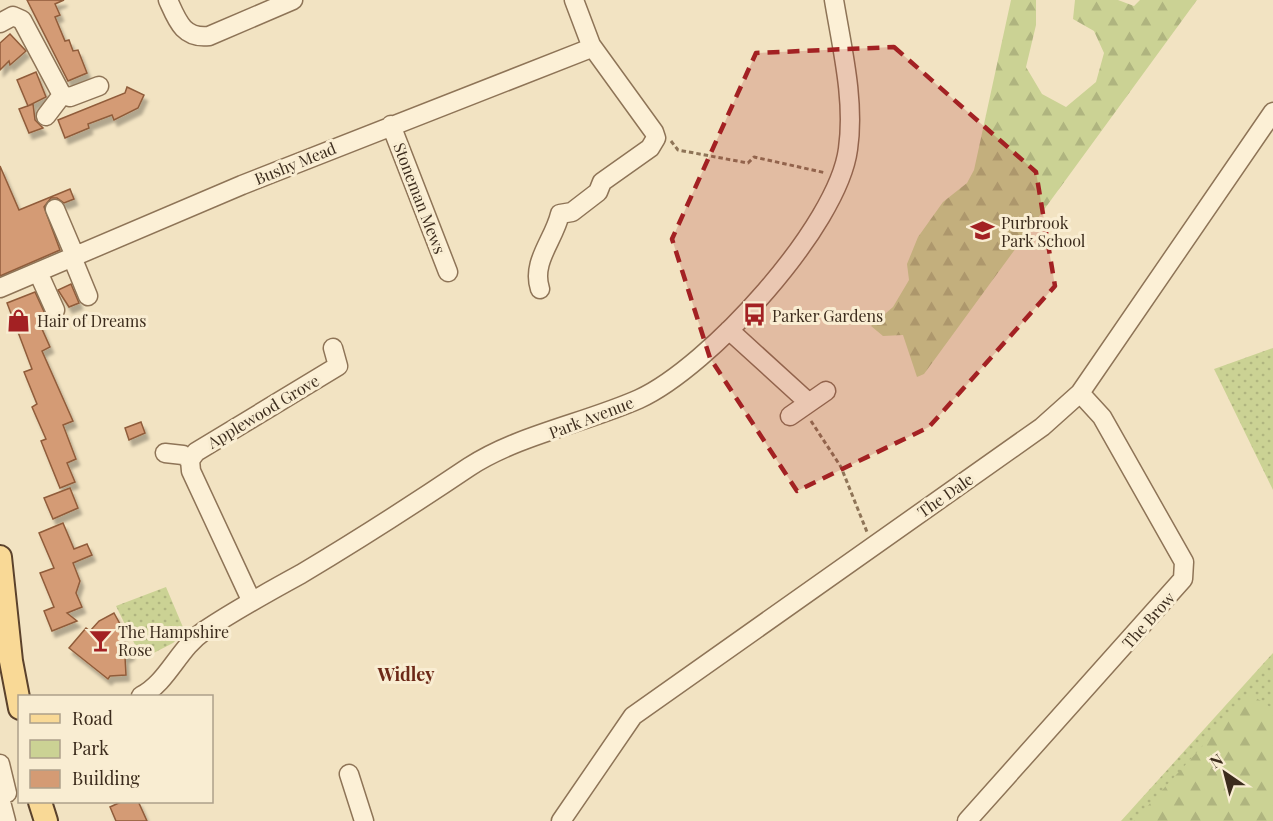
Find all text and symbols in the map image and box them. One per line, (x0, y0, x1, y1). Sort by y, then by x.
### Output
street label: Bushy Mead (251, 137, 339, 189)
street label: Stoneman Mews (389, 139, 451, 257)
place label: Purbrook Park School (1001, 212, 1086, 251)
school or university icon: Purbrook Park School (970, 218, 996, 244)
bus stop icon: Parker Gardens (741, 302, 767, 328)
place label: Parker Gardens (772, 305, 883, 326)
shop icon: Hair of Dreams (6, 307, 32, 333)
place label: Hair of Dreams (37, 310, 146, 331)
street label: Applewood Grove (202, 369, 323, 453)
street label: Park Avenue (546, 391, 636, 443)
street label: The Dale (913, 468, 977, 522)
street label: The Brow (1117, 587, 1179, 653)
place label: The Hampshire Rose (118, 621, 229, 660)
bar icon: The Hampshire Rose (87, 627, 113, 653)
district label: Widley (377, 662, 435, 686)
legend (18, 695, 213, 803)
text: Road (72, 706, 113, 730)
text: Park (72, 736, 109, 760)
north arrow (1195, 743, 1255, 803)
text: N (1205, 748, 1227, 772)
text: Building (72, 766, 140, 790)

